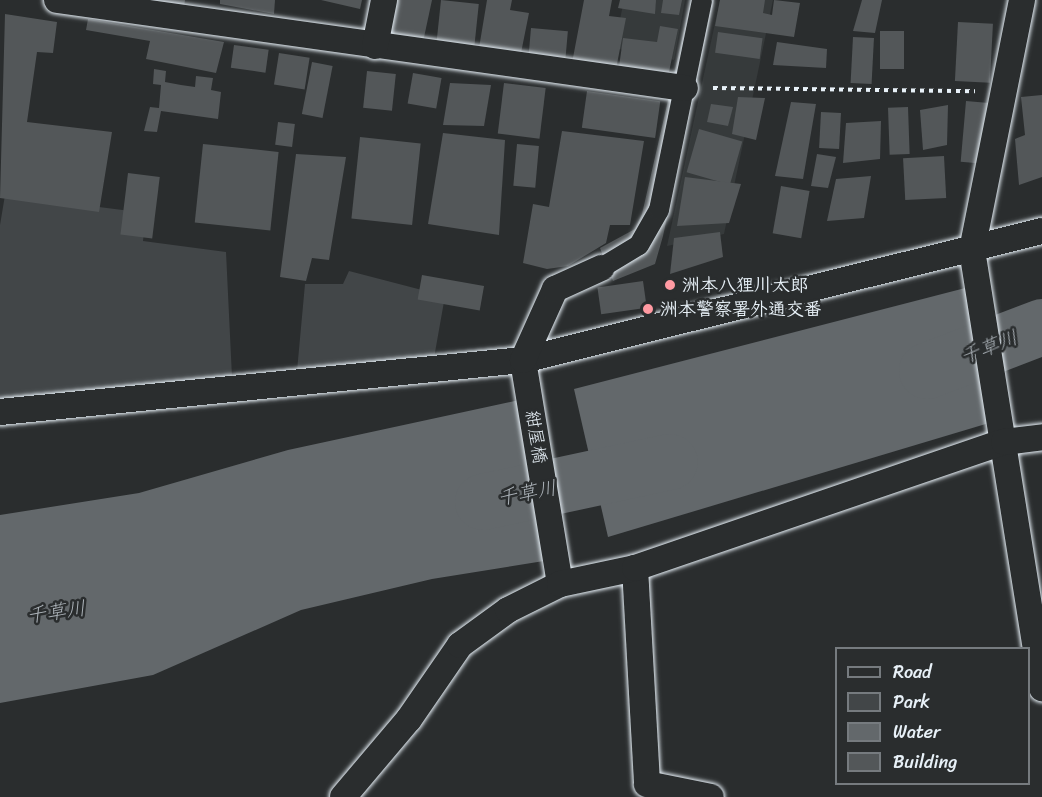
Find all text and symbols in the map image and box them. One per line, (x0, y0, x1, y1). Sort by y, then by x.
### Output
place label: 洲本八狸川太郎 (682, 274, 808, 296)
marker: 洲本八狸川太郎 (663, 278, 677, 292)
place label: 洲本警察署外通交番 (660, 298, 822, 320)
marker: 洲本警察署外通交番 (641, 302, 655, 316)
water label: 千草川 (957, 325, 1021, 369)
street label: 紺屋橋 (521, 409, 551, 465)
water label: 千草川 (495, 475, 559, 511)
water label: 千草川 (25, 596, 87, 628)
legend (835, 647, 1030, 785)
text: Road (893, 656, 932, 688)
text: Park (893, 686, 930, 718)
text: Water (893, 716, 940, 748)
text: Building (893, 746, 957, 778)

